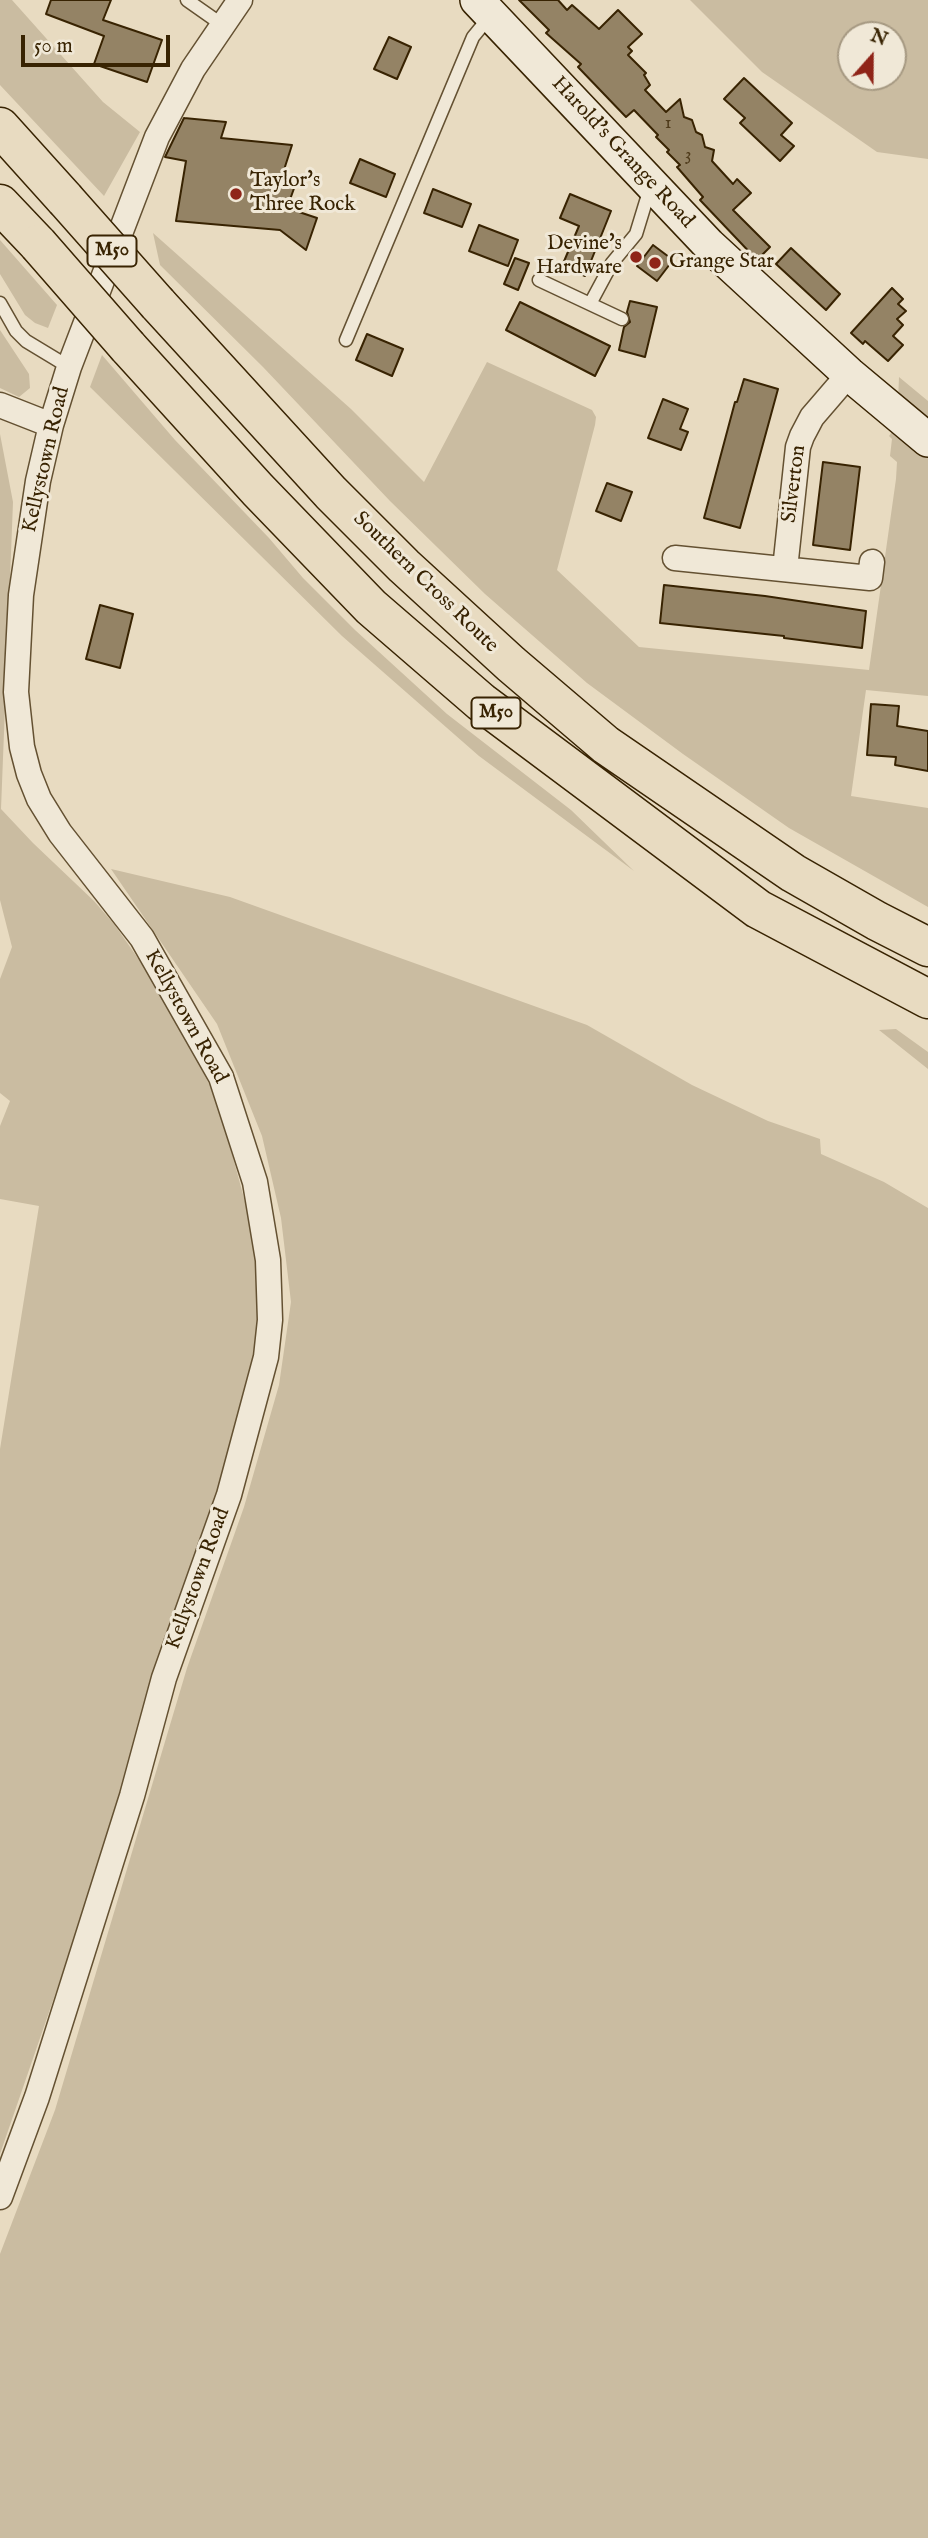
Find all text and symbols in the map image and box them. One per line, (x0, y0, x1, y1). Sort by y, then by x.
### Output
scale bar (24, 21, 173, 65)
north arrow (837, 21, 907, 91)
text: N (867, 24, 891, 52)
text: 50 m (34, 33, 73, 60)
street label: Harold's Grange Road (545, 72, 699, 234)
house number: 1 (665, 113, 671, 135)
house number: 3 (685, 145, 691, 167)
place label: Taylor's Three Rock (250, 169, 356, 219)
marker: Taylor's Three Rock (228, 186, 244, 202)
place label: Devine's Hardware (536, 232, 622, 282)
road number: M50 (88, 235, 136, 266)
marker: Devine's Hardware (628, 249, 644, 265)
place label: Grange Star (669, 250, 774, 276)
marker: Grange Star (647, 255, 663, 271)
street label: Kellystown Road (18, 385, 76, 535)
street label: Silverton (778, 444, 812, 524)
street label: Southern Cross Route (347, 507, 503, 659)
road number: M50 (472, 698, 520, 728)
street label: Kellystown Road (138, 946, 232, 1088)
street label: Kellystown Road (162, 1505, 236, 1653)

